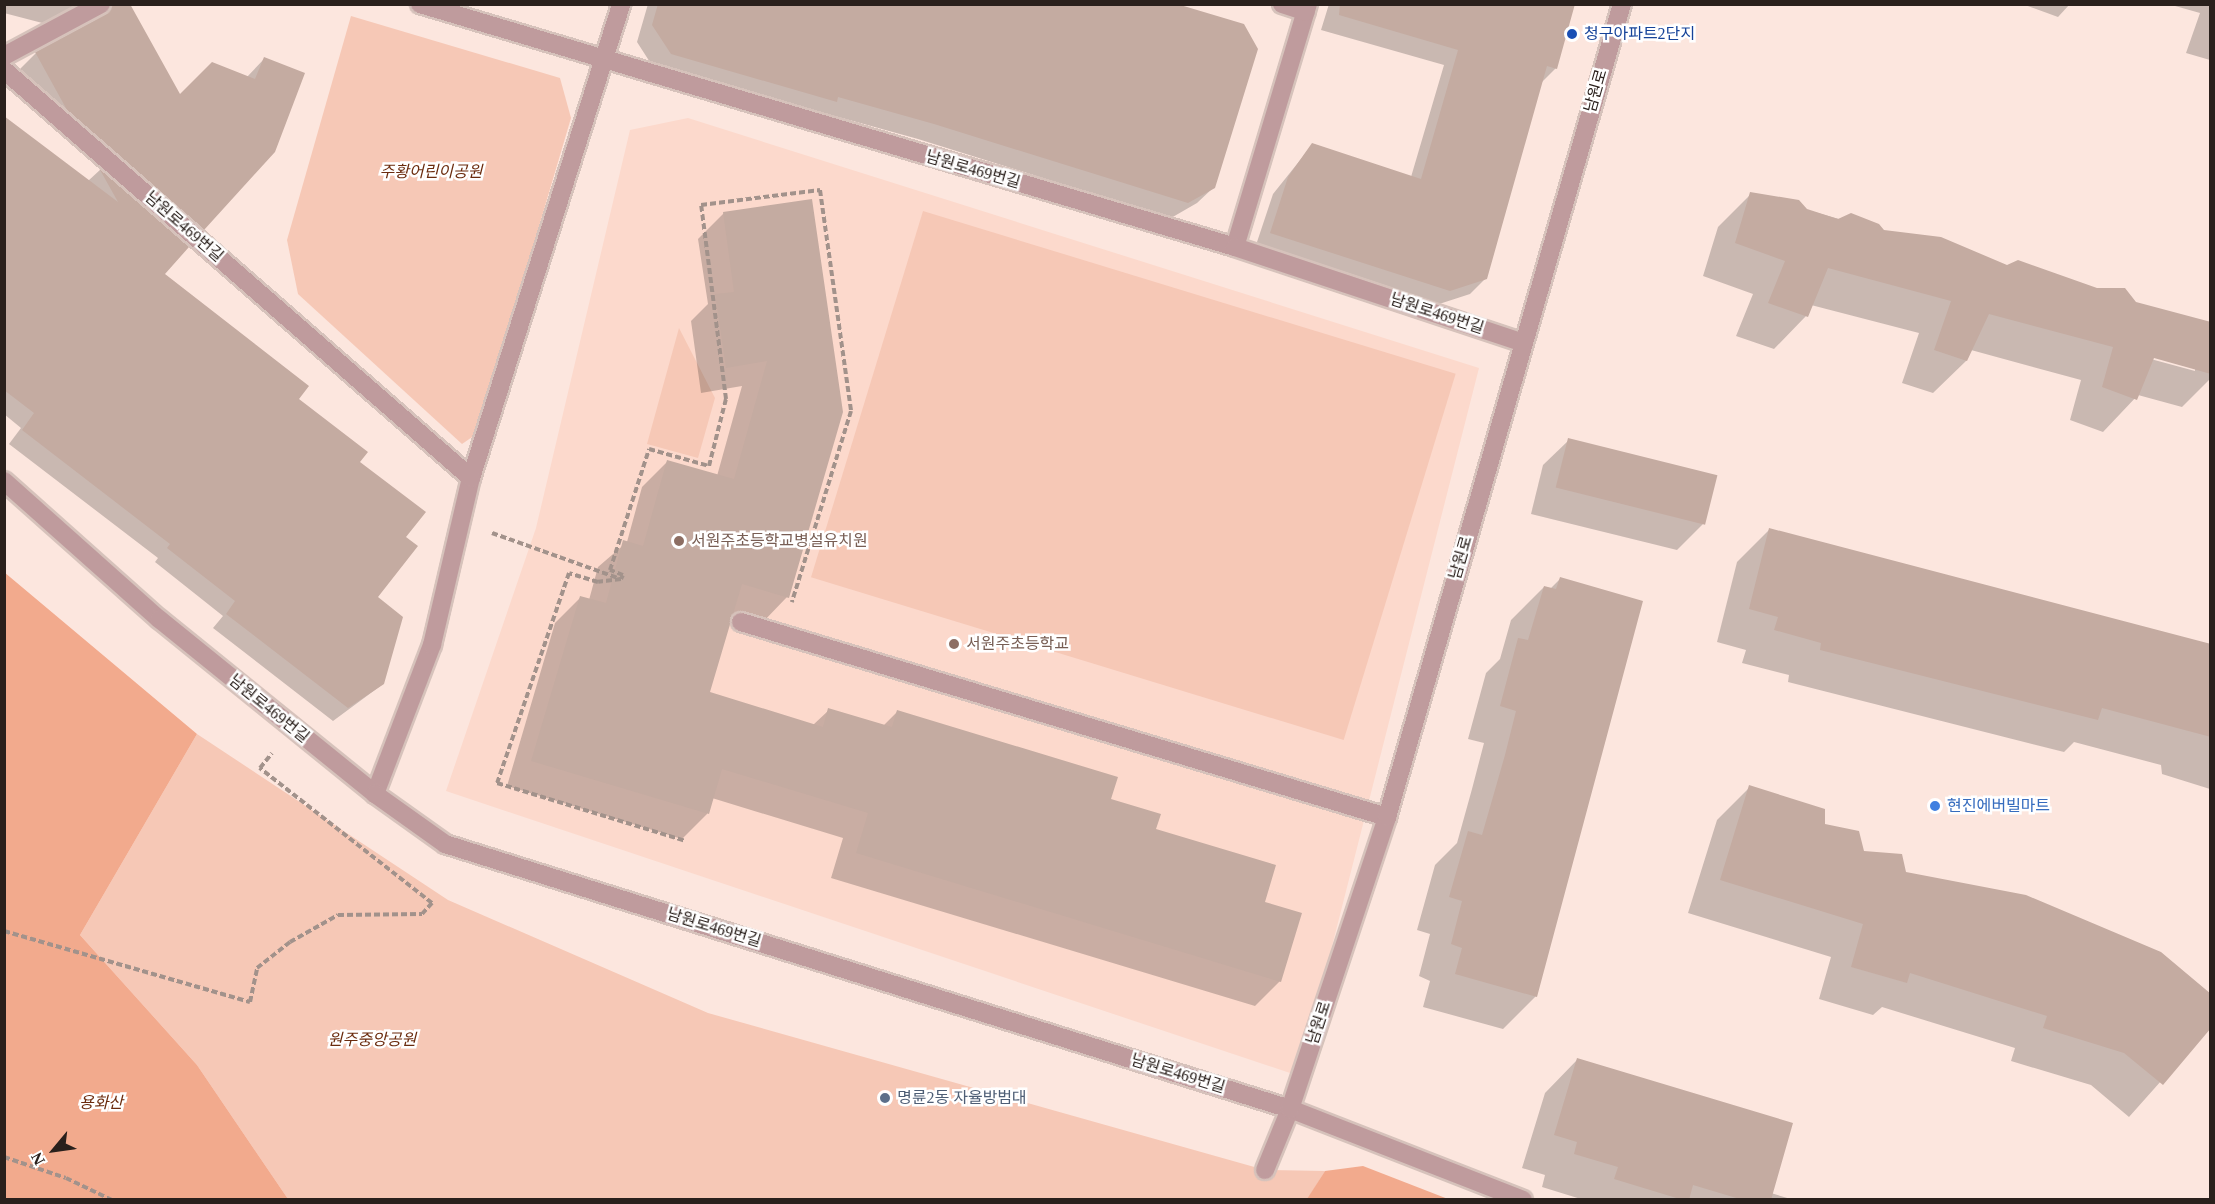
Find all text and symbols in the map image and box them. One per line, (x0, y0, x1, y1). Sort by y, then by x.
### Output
place label: 청구아파트2단지 (1584, 24, 1695, 44)
marker: 청구아파트2단지 (1565, 27, 1579, 41)
street label: 남원로 (1581, 67, 1611, 115)
street label: 남원로469번길 (923, 147, 1023, 193)
park label: 주황어린이공원 (379, 162, 483, 182)
street label: 남원로469번길 (141, 188, 227, 266)
street label: 남원로469번길 (1388, 290, 1486, 338)
place label: 서원주초등학교병설유치원 (691, 531, 868, 551)
marker: 서원주초등학교병설유치원 (672, 534, 686, 548)
street label: 남원로 (1446, 534, 1476, 582)
place label: 서원주초등학교 (966, 634, 1069, 654)
marker: 서원주초등학교 (947, 637, 961, 651)
street label: 남원로469번길 (225, 671, 313, 747)
place label: 현진에버빌마트 (1947, 796, 2050, 816)
marker: 현진에버빌마트 (1928, 799, 1942, 813)
street label: 남원로469번길 (665, 905, 763, 951)
street label: 남원로 (1303, 999, 1335, 1047)
park label: 원주중앙공원 (328, 1030, 416, 1050)
street label: 남원로469번길 (1129, 1051, 1227, 1097)
place label: 명륜2동 자율방범대 (897, 1088, 1027, 1108)
marker: 명륜2동 자율방범대 (878, 1091, 892, 1105)
park label: 용화산 (79, 1093, 123, 1113)
north arrow (24, 1120, 84, 1180)
text: N (28, 1150, 48, 1168)

